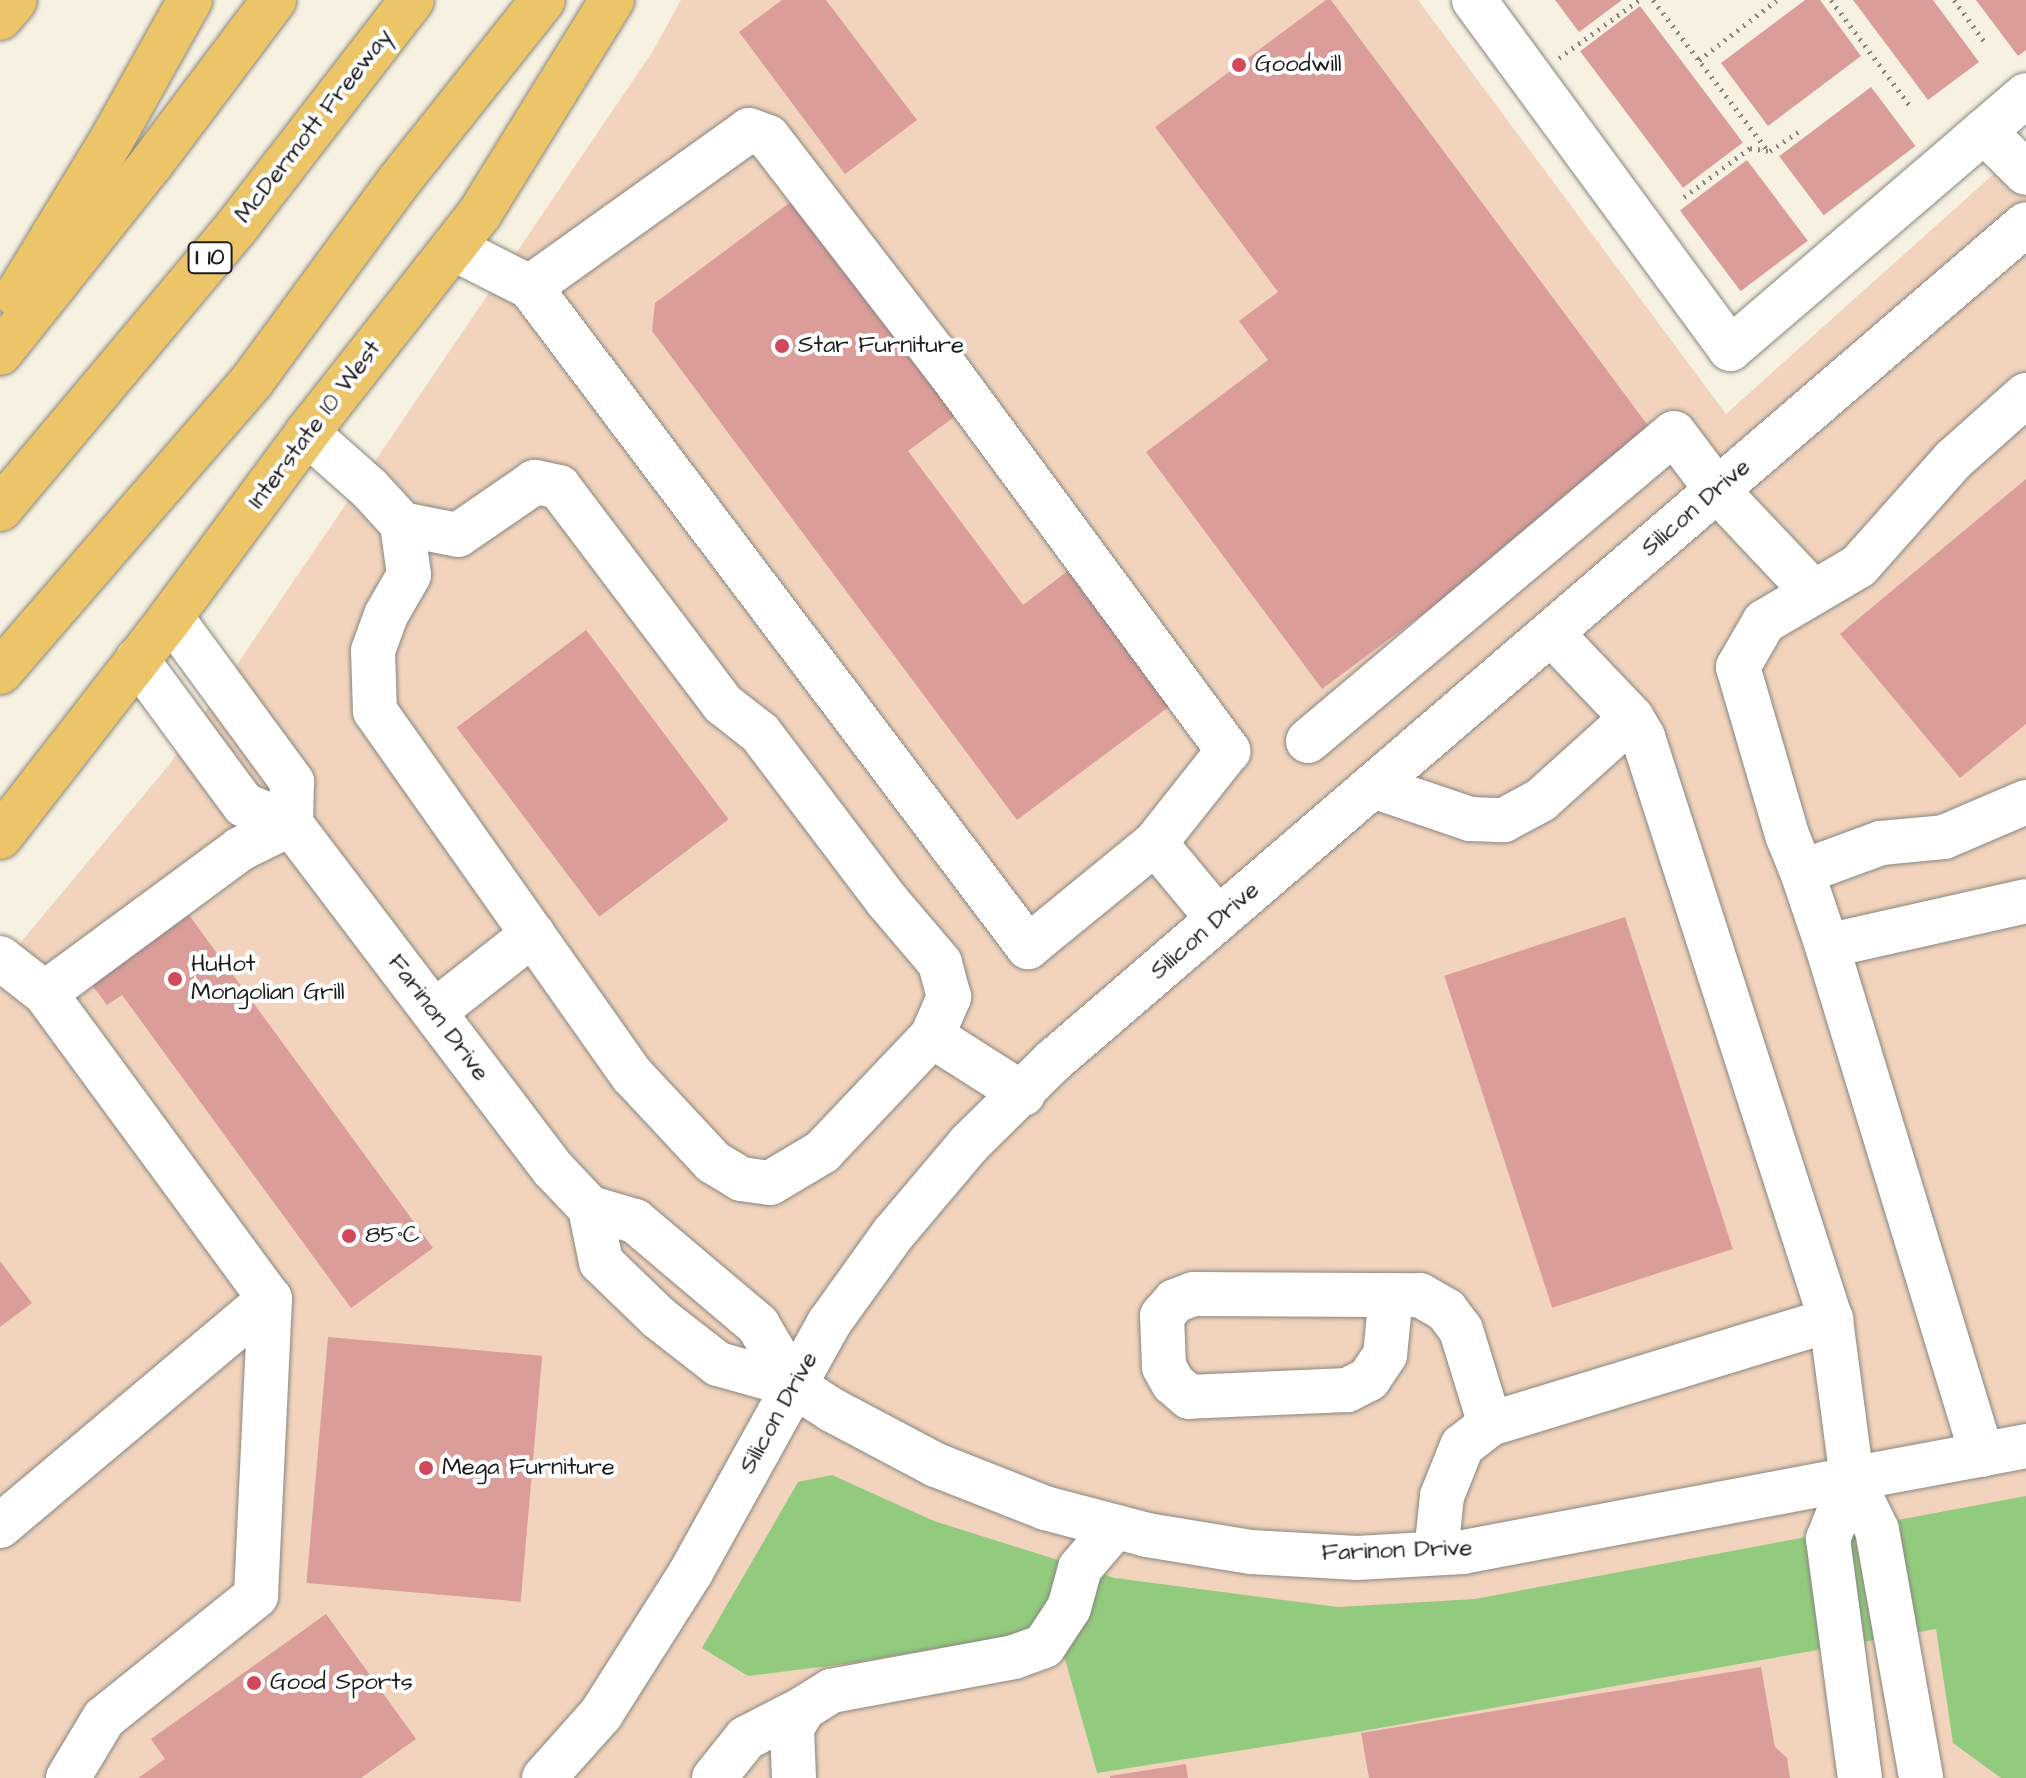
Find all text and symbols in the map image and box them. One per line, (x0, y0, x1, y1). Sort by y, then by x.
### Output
street label: McDermott Freeway (229, 23, 399, 229)
place label: Goodwill (1255, 51, 1342, 79)
marker: Goodwill (1230, 56, 1248, 74)
road number: I 10 (186, 240, 234, 276)
place label: Star Furniture (798, 332, 964, 360)
street label: Interstate 10 West (242, 335, 388, 515)
marker: Star Furniture (773, 337, 791, 355)
street label: Silicon Drive (1636, 453, 1756, 563)
street label: Silicon Drive (1145, 876, 1265, 986)
street label: Farinon Drive (381, 949, 495, 1087)
place label: HuHot Mongolian Grill (191, 951, 344, 1007)
marker: HuHot Mongolian Grill (166, 970, 184, 988)
place label: 85°C (365, 1222, 420, 1250)
marker: 85°C (340, 1227, 358, 1245)
street label: Silicon Drive (734, 1347, 824, 1479)
place label: Mega Furniture (442, 1454, 615, 1482)
marker: Mega Furniture (417, 1459, 435, 1477)
street label: Farinon Drive (1321, 1534, 1473, 1568)
place label: Good Sports (270, 1669, 413, 1697)
marker: Good Sports (245, 1674, 263, 1692)

